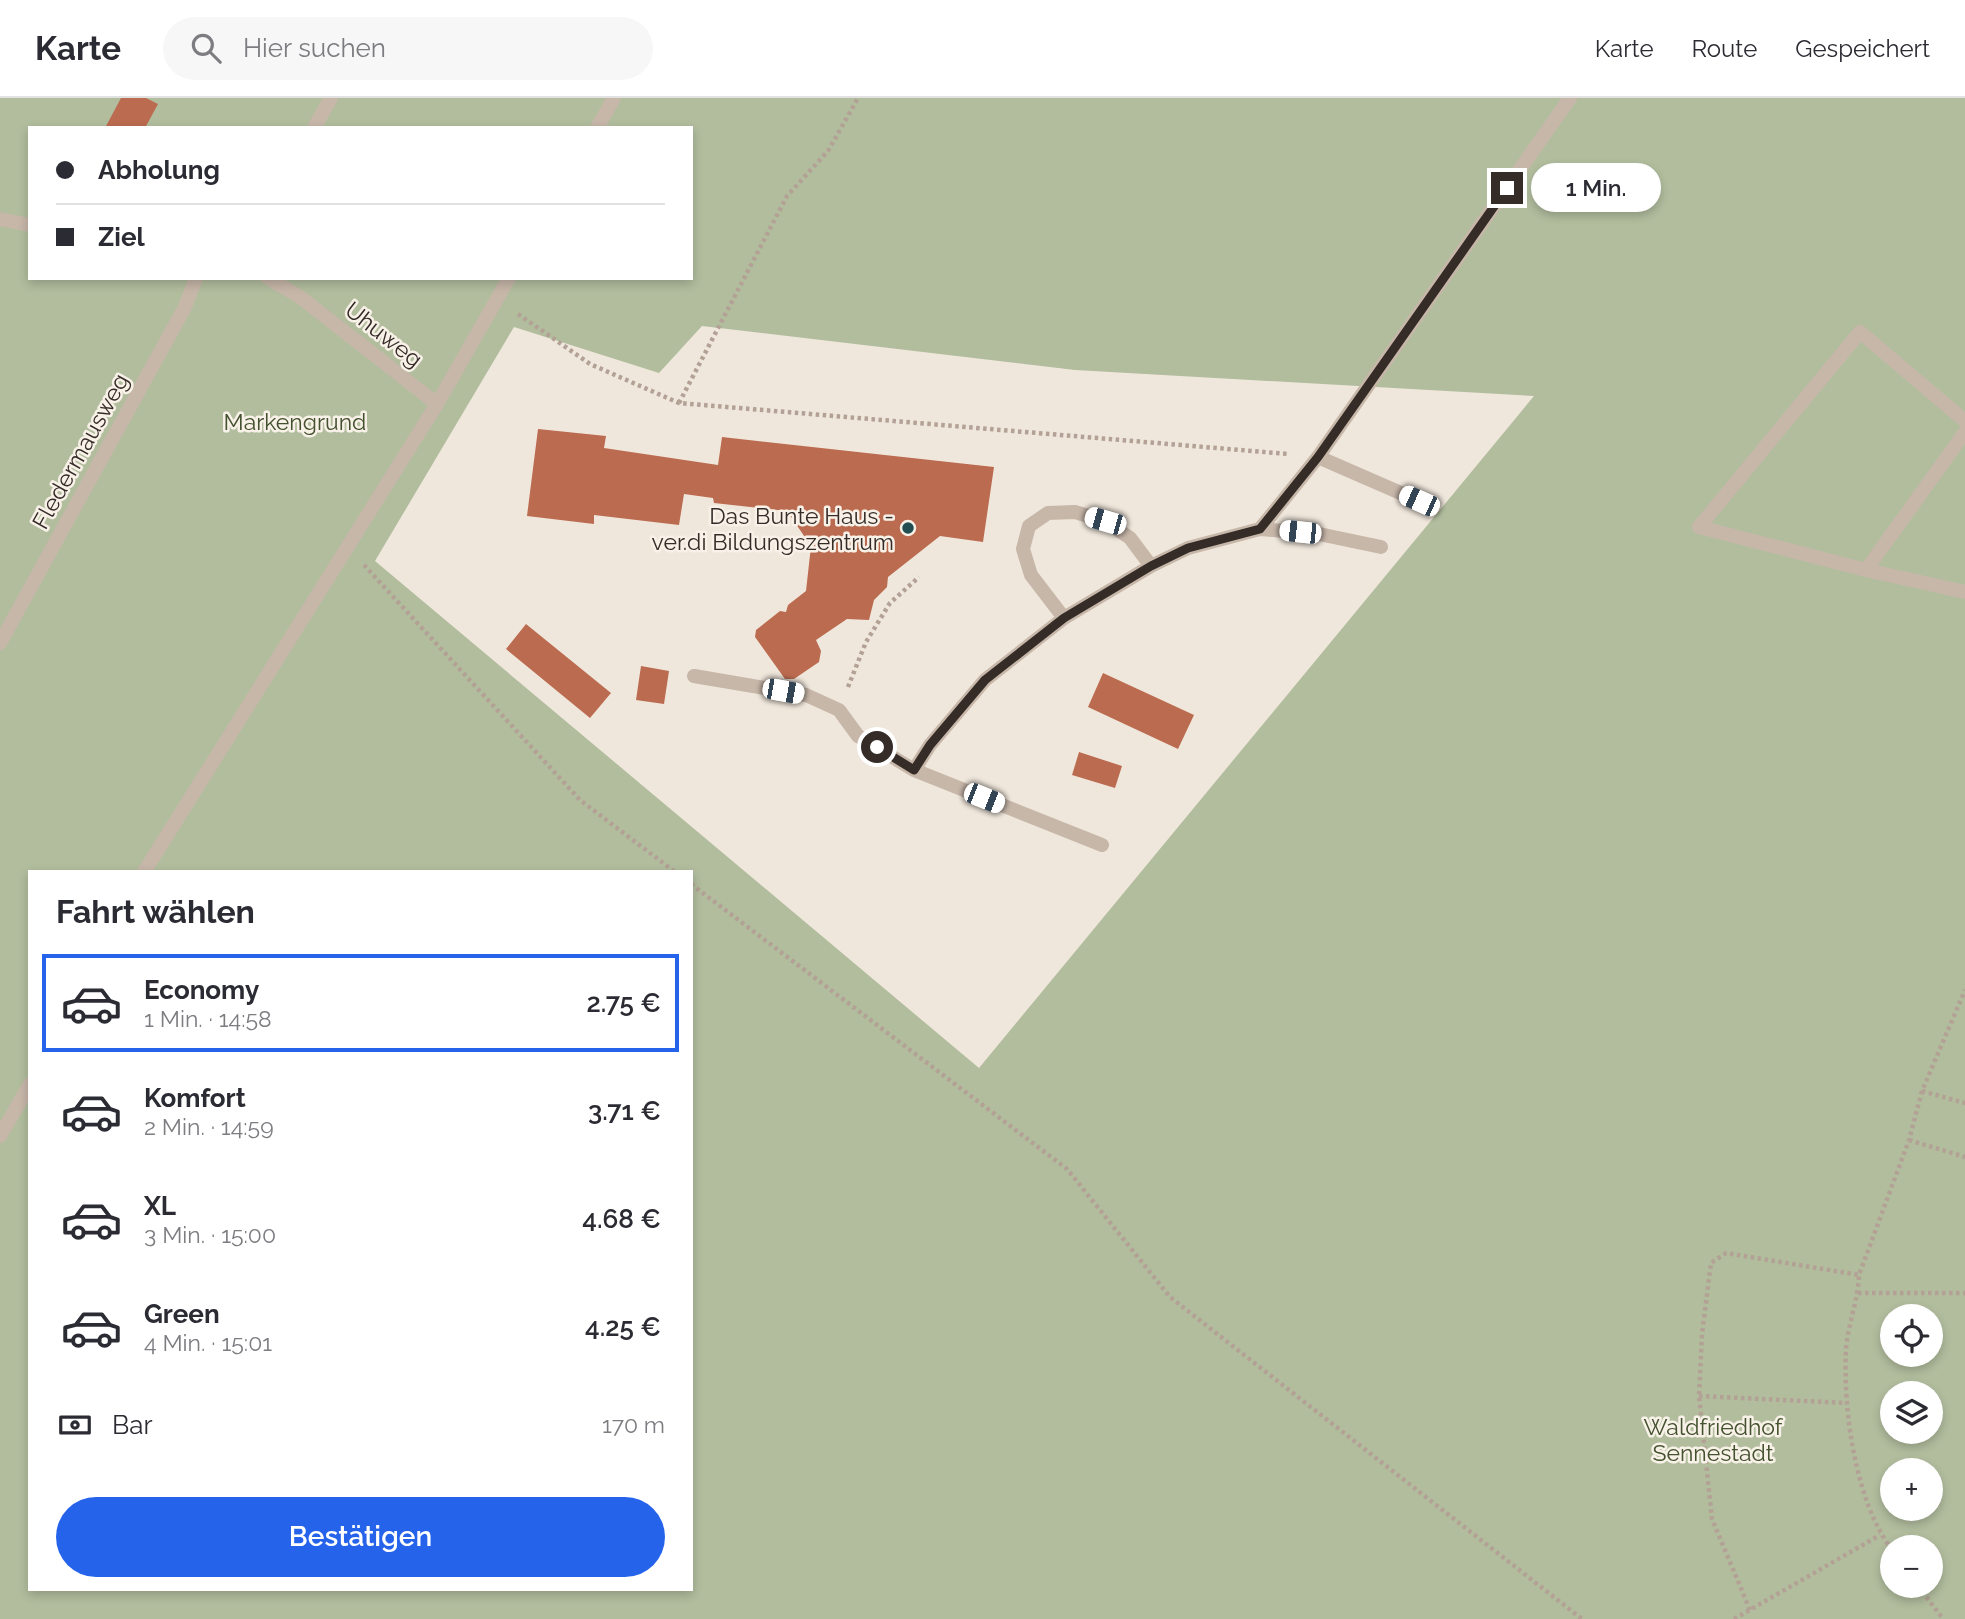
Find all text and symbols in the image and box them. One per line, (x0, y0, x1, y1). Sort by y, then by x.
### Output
search box (163, 17, 653, 80)
text: Karte (35, 29, 121, 68)
icon: search (187, 29, 225, 67)
text: Hier suchen (243, 33, 386, 63)
text: Karte (1595, 34, 1654, 63)
text: Route (1692, 34, 1757, 63)
text: Gespeichert (1795, 34, 1930, 63)
text: Abholung (98, 155, 220, 185)
callout: 1 Min. (1532, 164, 1661, 212)
route end (1491, 172, 1523, 204)
text: 1 Min. (1566, 174, 1626, 201)
text: Ziel (98, 222, 145, 252)
street label: Uhuweg (340, 296, 428, 372)
street label: Fledermausweg (26, 369, 134, 533)
park label: Markengrund (224, 408, 366, 435)
car (1396, 483, 1443, 519)
place label: Das Bunte Haus - ver.di Bildungszentrum (652, 502, 894, 555)
car (1082, 505, 1129, 537)
car (1279, 519, 1322, 545)
marker: Das Bunte Haus - ver.di Bildungszentrum (900, 520, 916, 536)
car (761, 677, 806, 705)
route start (861, 731, 893, 763)
car (961, 780, 1008, 816)
text: Fahrt wählen (56, 893, 255, 930)
icon: car (60, 972, 123, 1035)
text: Economy (144, 975, 259, 1005)
text: 2.75 € (586, 988, 661, 1018)
text: 1 Min. · 14:58 (144, 1005, 272, 1032)
icon: car (60, 1080, 123, 1143)
text: Komfort (144, 1083, 246, 1113)
text: 3.71 € (588, 1096, 661, 1126)
text: 2 Min. · 14:59 (144, 1113, 274, 1140)
icon: car (60, 1188, 123, 1251)
text: XL (144, 1191, 176, 1221)
text: 4.68 € (582, 1204, 661, 1234)
text: 3 Min. · 15:00 (144, 1221, 276, 1248)
icon: car (60, 1296, 123, 1359)
text: Green (144, 1299, 220, 1329)
map controls (1880, 1304, 1943, 1598)
button: locate (1880, 1304, 1943, 1367)
text: 4.25 € (585, 1312, 661, 1342)
text: 4 Min. · 15:01 (144, 1329, 272, 1356)
button: layers (1880, 1381, 1943, 1444)
icon: cash (56, 1406, 94, 1444)
text: Bar (112, 1410, 153, 1440)
text: 170 m (602, 1411, 665, 1438)
park label: Waldfriedhof Sennestadt (1644, 1413, 1784, 1466)
button: + (1880, 1458, 1943, 1521)
button: Bestätigen (56, 1497, 665, 1577)
button: − (1880, 1535, 1943, 1598)

